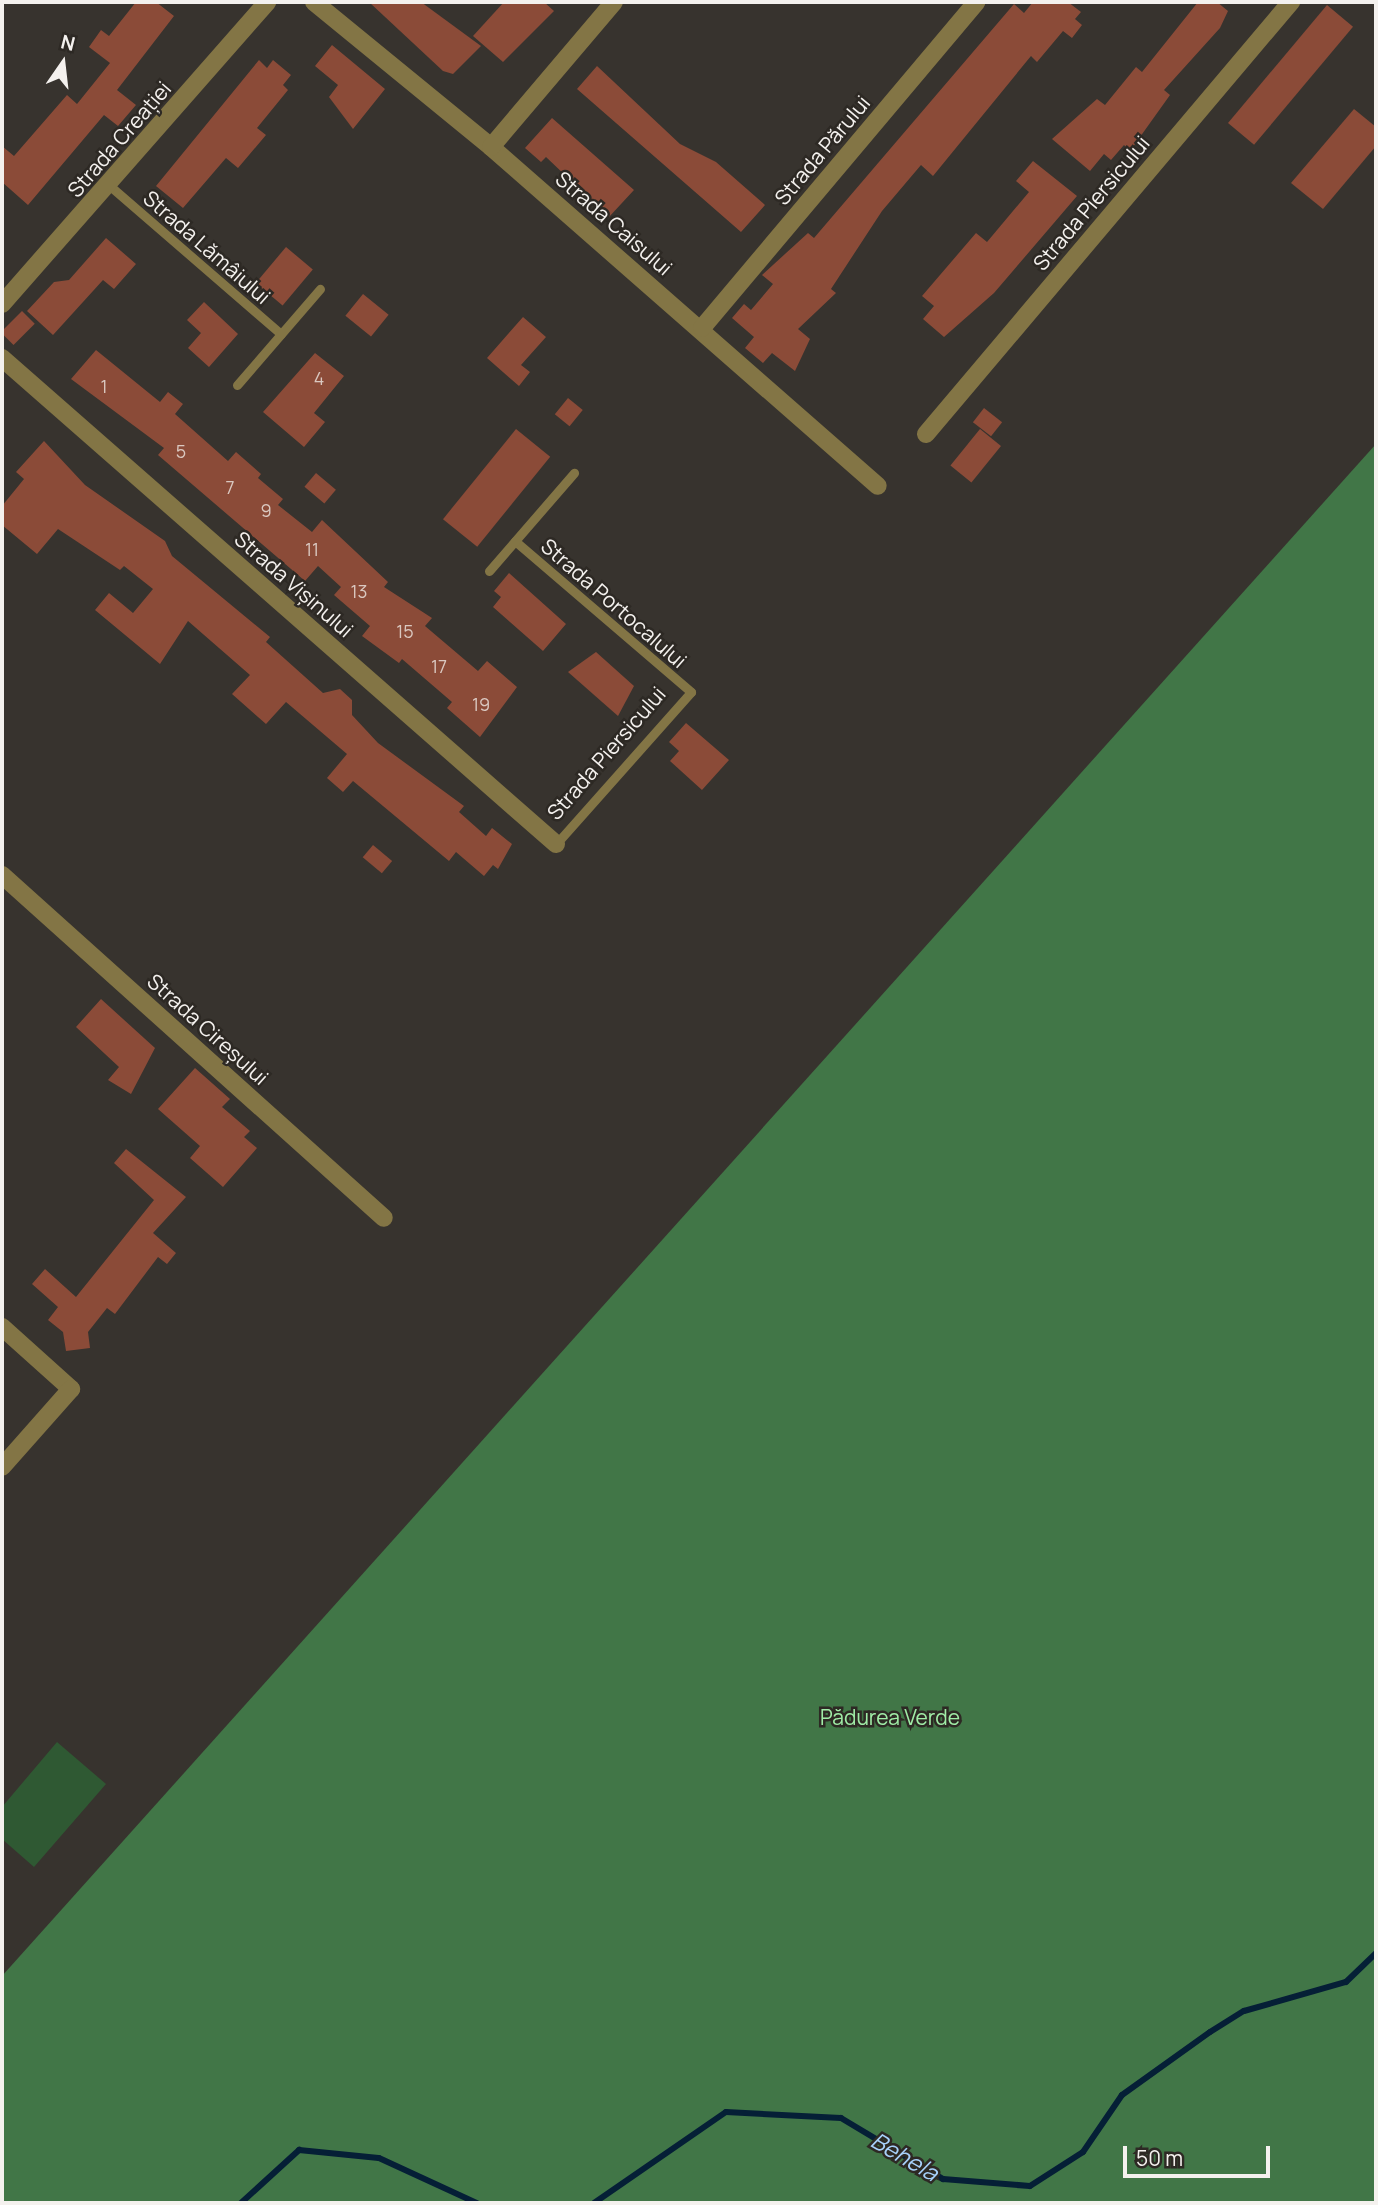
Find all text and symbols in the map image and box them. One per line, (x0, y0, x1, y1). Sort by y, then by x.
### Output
north arrow (28, 28, 98, 98)
text: N (58, 28, 78, 57)
street label: Strada Creației (62, 76, 176, 202)
street label: Strada Părului (769, 90, 875, 210)
street label: Strada Piersicului (1027, 131, 1155, 275)
street label: Strada Caisului (551, 166, 677, 280)
street label: Strada Lămâiului (138, 185, 276, 309)
house number: 4 (314, 367, 324, 389)
house number: 1 (100, 375, 108, 397)
house number: 5 (176, 440, 186, 462)
house number: 7 (225, 476, 235, 498)
house number: 9 (260, 499, 272, 521)
street label: Strada Vișinului (230, 526, 358, 642)
street label: Strada Portocalului (536, 533, 692, 673)
house number: 11 (305, 538, 319, 560)
house number: 13 (351, 580, 367, 602)
house number: 15 (396, 620, 414, 642)
house number: 17 (431, 655, 447, 677)
street label: Strada Piersicului (541, 681, 671, 825)
house number: 19 (472, 693, 490, 715)
street label: Strada Cireșului (142, 968, 274, 1090)
park label: Pădurea Verde (820, 1704, 960, 1730)
water label: Behela (867, 2126, 943, 2186)
scale bar (1126, 2132, 1273, 2176)
text: 50 m (1136, 2144, 1183, 2172)

